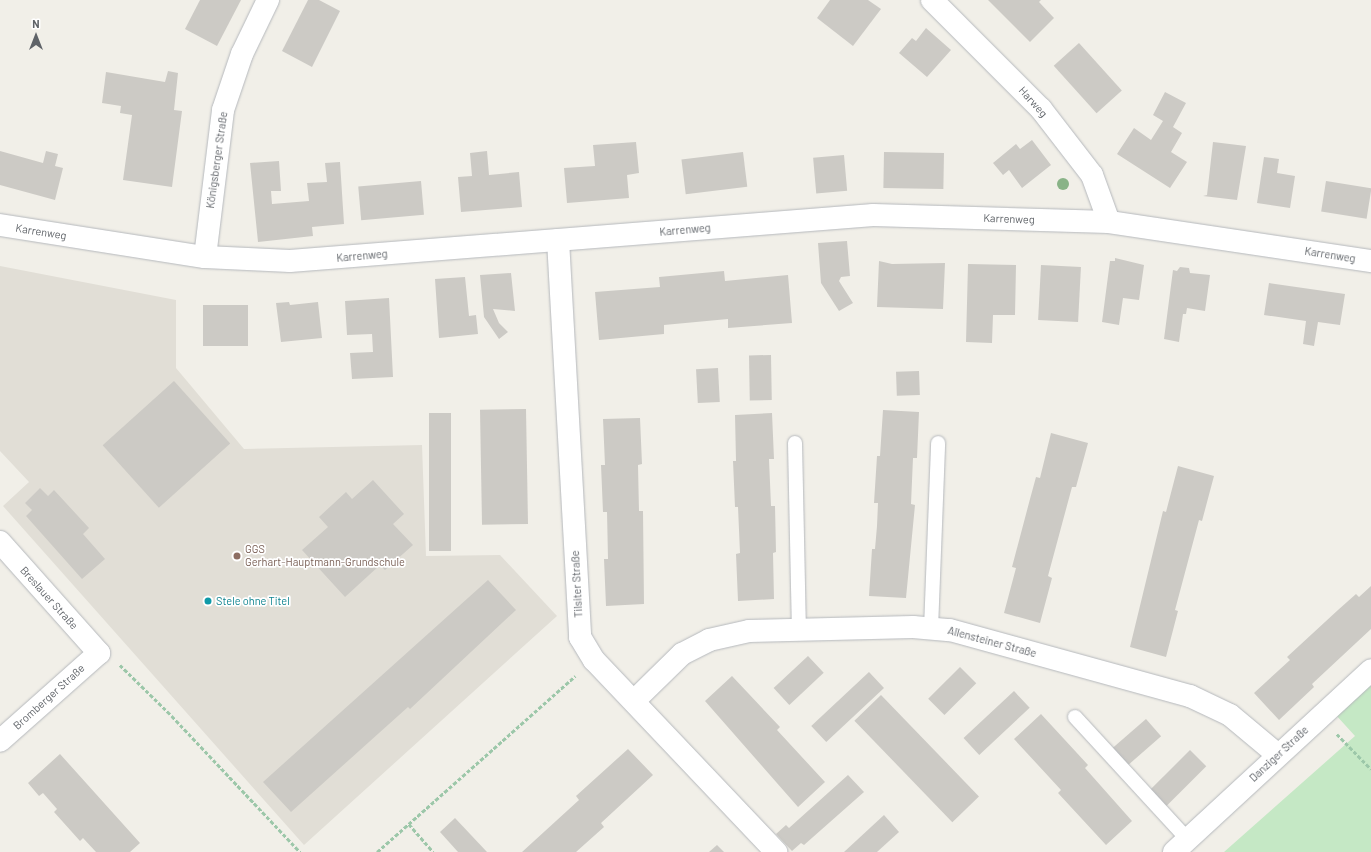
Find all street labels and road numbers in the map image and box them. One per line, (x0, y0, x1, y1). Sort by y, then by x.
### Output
street label: Harweg (1016, 84, 1050, 120)
street label: Königsberger Straße (204, 111, 230, 209)
street label: Karrenweg (983, 212, 1035, 226)
street label: Karrenweg (15, 221, 67, 243)
street label: Karrenweg (659, 221, 711, 239)
street label: Karrenweg (1304, 244, 1356, 266)
street label: Karrenweg (336, 247, 388, 265)
street label: Tilsiter Straße (569, 550, 585, 618)
street label: Breslauer Straße (17, 564, 81, 632)
street label: Allensteiner Straße (946, 624, 1038, 660)
street label: Bromberger Straße (11, 661, 87, 733)
street label: Danziger Straße (1247, 723, 1311, 785)

